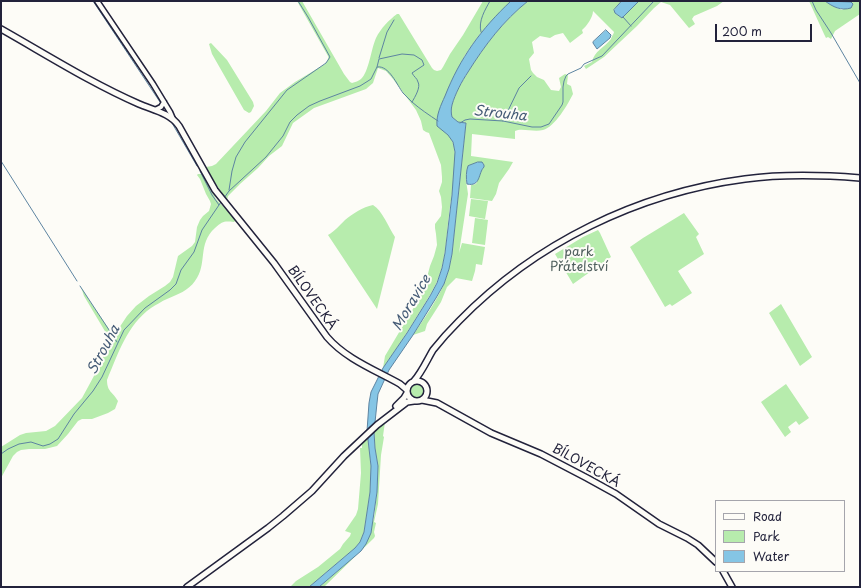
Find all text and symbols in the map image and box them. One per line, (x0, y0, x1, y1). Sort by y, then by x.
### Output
scale bar (717, 16, 814, 42)
text: 200 m (722, 22, 762, 40)
water label: Strouha (473, 103, 527, 125)
park label: park Přátelství (550, 244, 608, 275)
street label: BÍLOVECKÁ (284, 263, 340, 333)
water label: Moravice (389, 272, 435, 334)
water label: Strouha (84, 323, 124, 377)
street label: BÍLOVECKÁ (550, 441, 622, 491)
legend (715, 500, 845, 572)
text: Road (753, 507, 782, 525)
text: Park (753, 527, 780, 545)
text: Water (753, 547, 789, 565)

